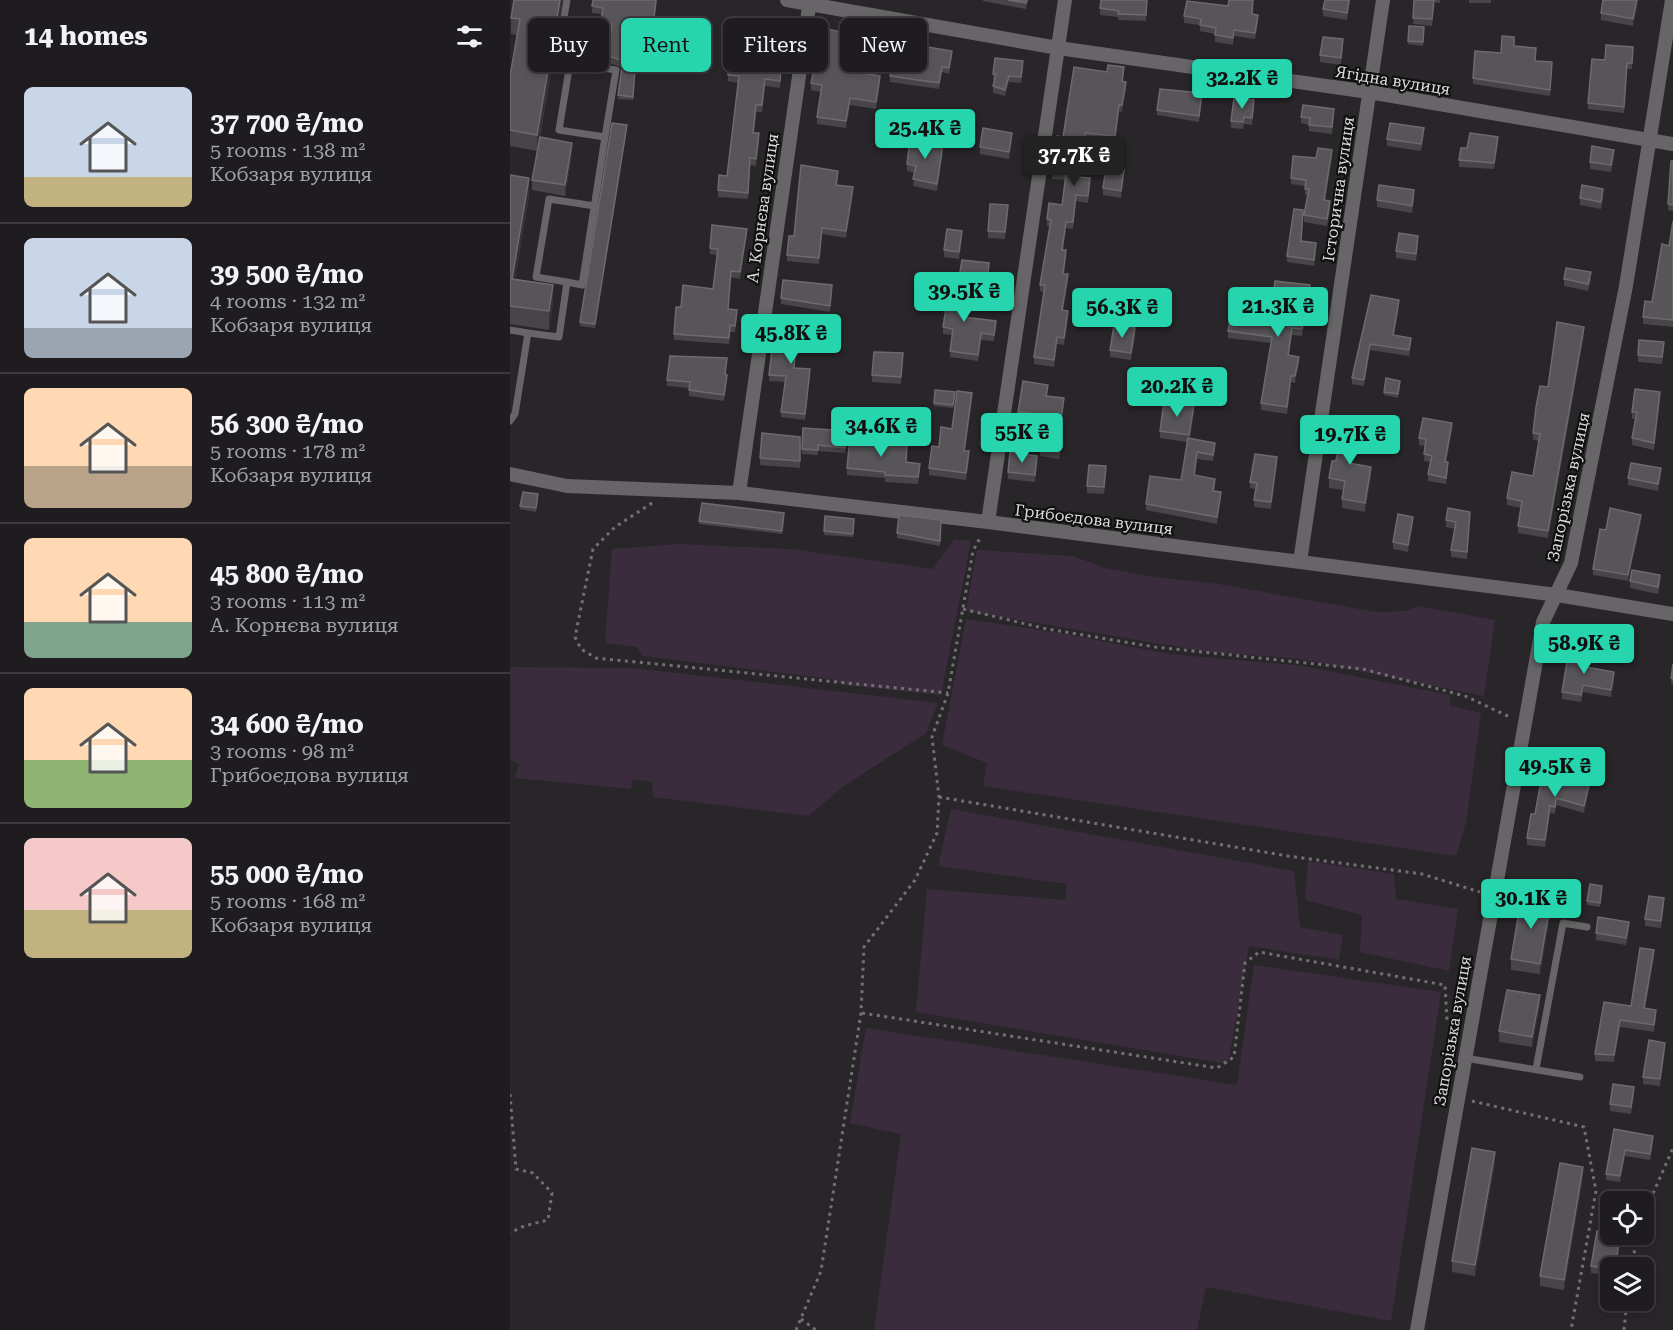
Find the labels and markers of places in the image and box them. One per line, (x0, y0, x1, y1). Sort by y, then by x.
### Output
pin: 32.2K ₴ (1187, 59, 1297, 110)
pin: 25.4K ₴ (870, 109, 980, 160)
pin: 37.7K ₴ (1019, 136, 1129, 187)
pin: 39.5K ₴ (909, 272, 1019, 323)
pin: 21.3K ₴ (1223, 287, 1333, 338)
pin: 56.3K ₴ (1067, 288, 1177, 339)
pin: 45.8K ₴ (736, 314, 846, 365)
pin: 20.2K ₴ (1122, 367, 1232, 418)
pin: 34.6K ₴ (826, 407, 936, 458)
pin: 55K ₴ (980, 413, 1064, 464)
pin: 19.7K ₴ (1295, 415, 1405, 466)
pin: 58.9K ₴ (1529, 624, 1639, 675)
pin: 49.5K ₴ (1500, 747, 1610, 798)
pin: 30.1K ₴ (1476, 879, 1586, 930)

